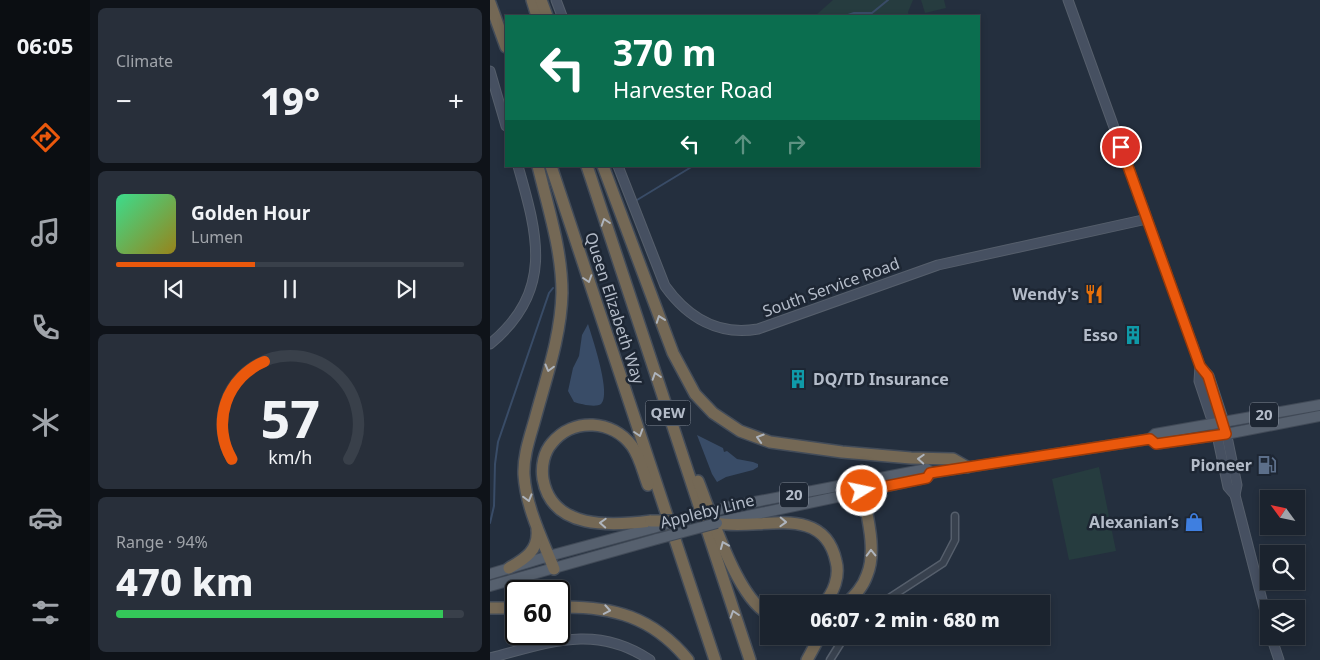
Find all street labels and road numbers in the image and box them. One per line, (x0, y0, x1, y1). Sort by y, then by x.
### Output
street label: Queen Elizabeth Way (580, 229, 650, 388)
street label: South Service Road (759, 252, 903, 322)
road number: QEW (646, 400, 690, 426)
road number: 20 (1250, 402, 1278, 428)
road number: 20 (780, 482, 808, 508)
street label: Appleby Line (658, 489, 756, 533)

